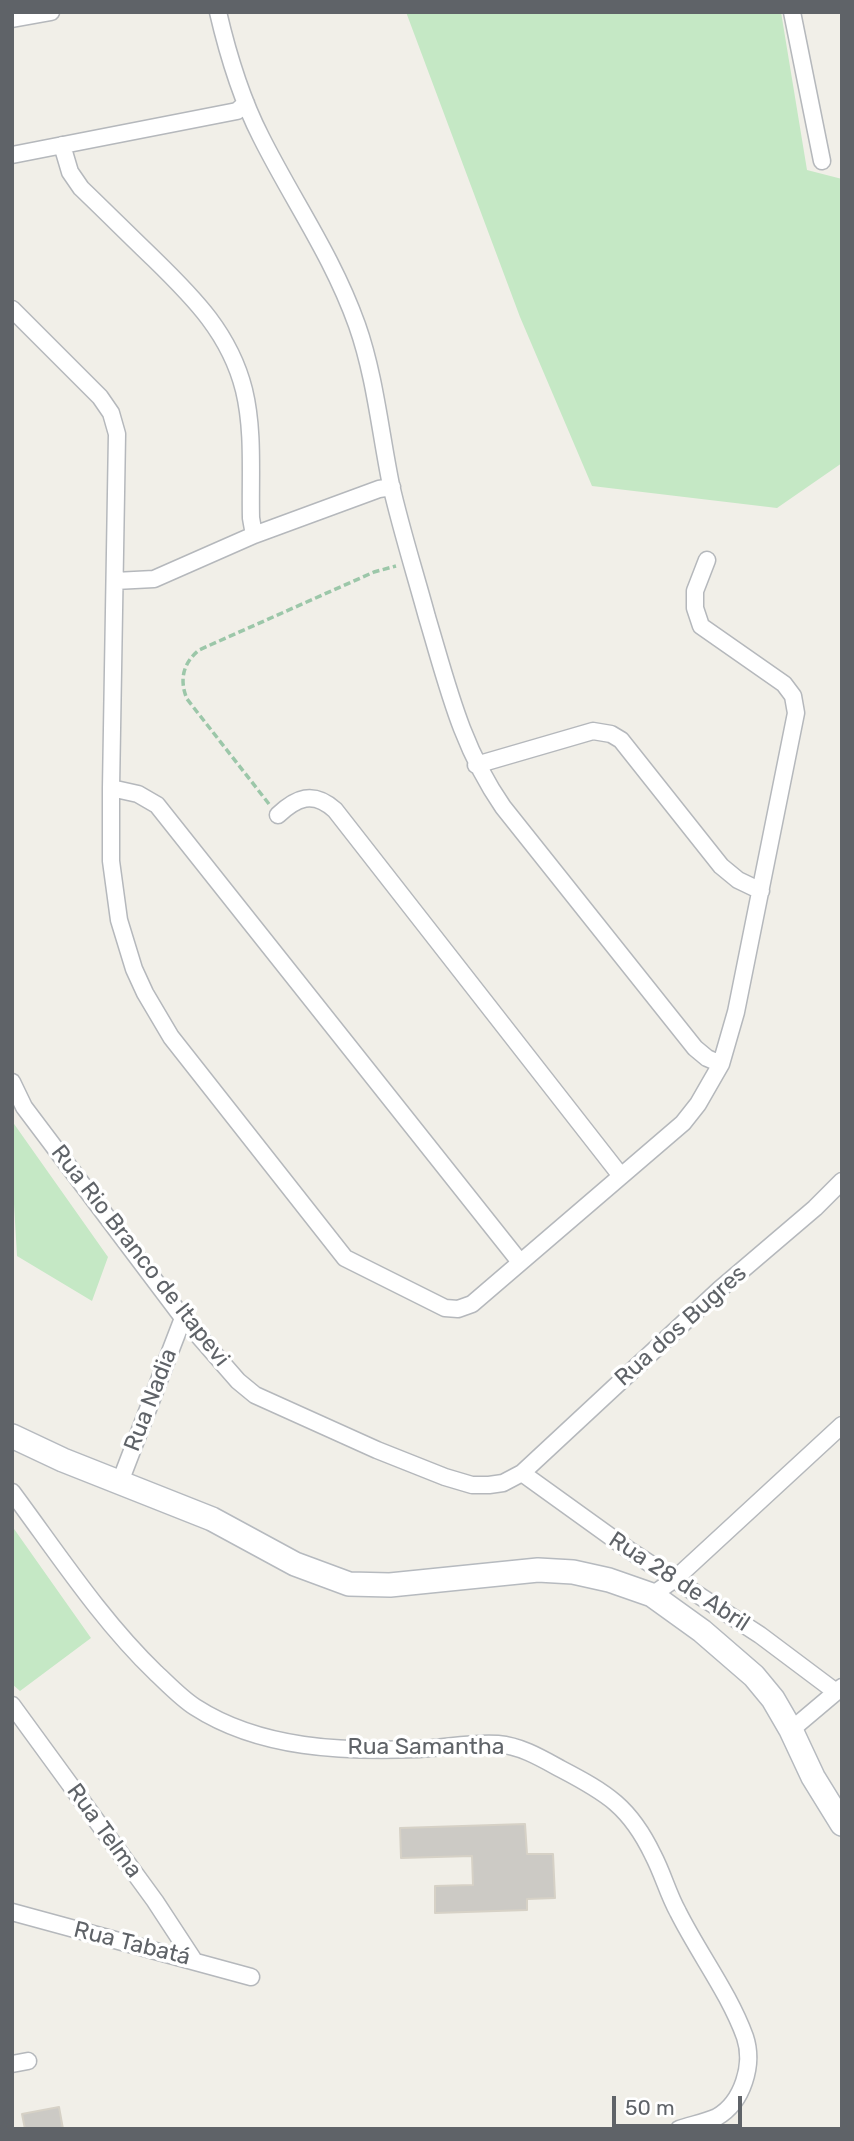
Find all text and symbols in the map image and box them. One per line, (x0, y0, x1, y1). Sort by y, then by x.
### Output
street label: Rua Rio Branco de Itapevi (45, 1140, 235, 1372)
street label: Rua dos Bugres (610, 1260, 752, 1392)
street label: Rua Nadia (119, 1345, 183, 1455)
street label: Rua 28 de Abril (603, 1526, 755, 1638)
street label: Rua Samantha (348, 1733, 504, 1761)
street label: Rua Telma (61, 1778, 147, 1884)
street label: Rua Tabatá (71, 1916, 193, 1972)
scale bar (616, 2082, 746, 2126)
text: 50 m (625, 2095, 675, 2120)

